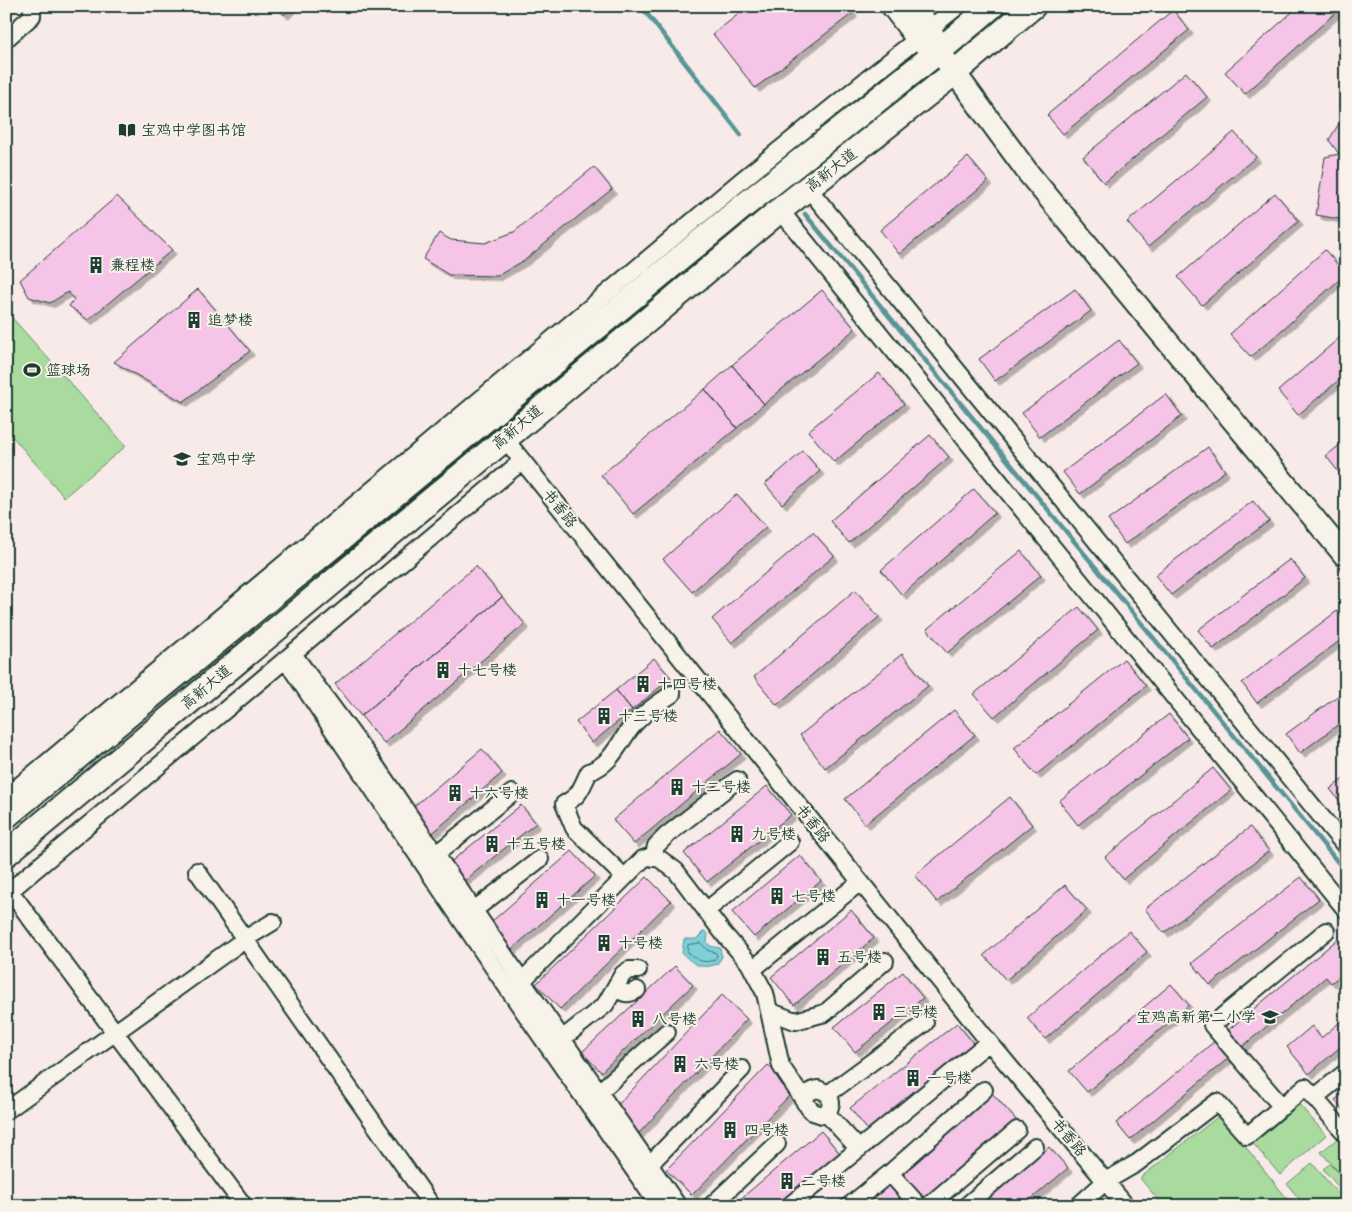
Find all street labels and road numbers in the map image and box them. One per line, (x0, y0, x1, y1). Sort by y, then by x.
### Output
street label: 高新大道 (801, 143, 860, 196)
street label: 高新大道 (487, 399, 546, 453)
street label: 书香路 (539, 484, 583, 531)
street label: 高新大道 (176, 659, 235, 713)
street label: 书香路 (792, 799, 836, 846)
street label: 书香路 (1048, 1113, 1092, 1160)

